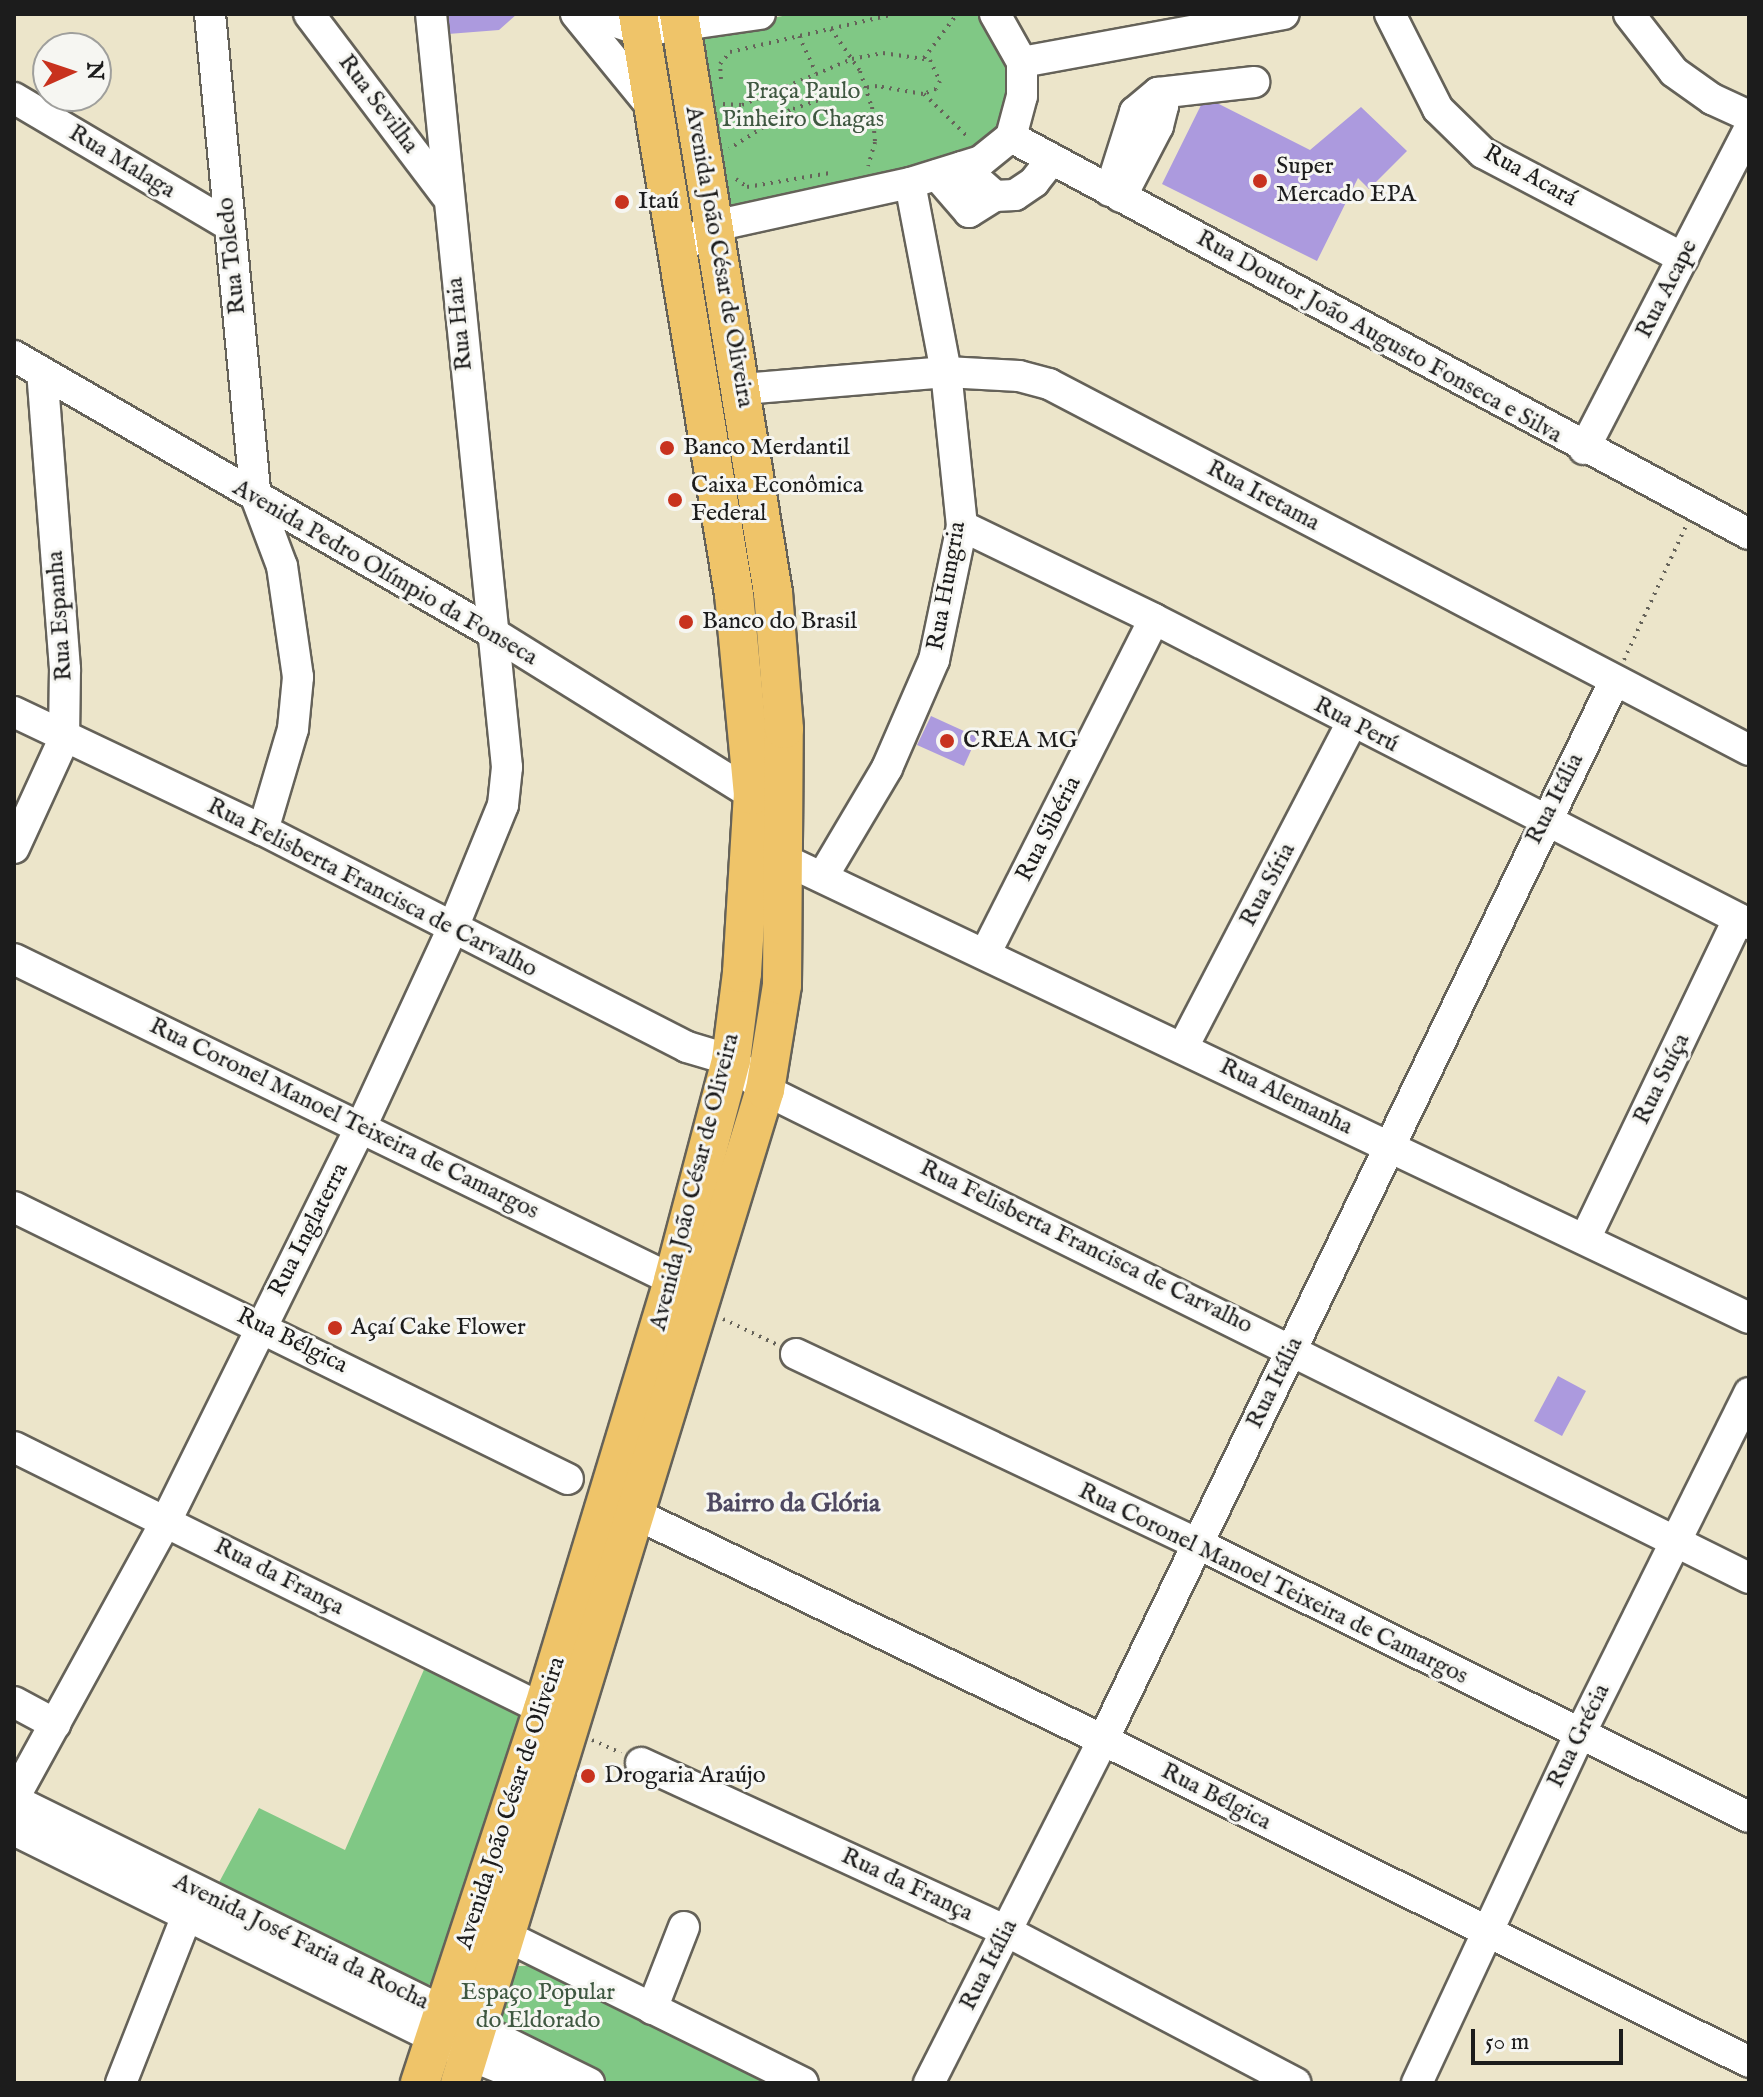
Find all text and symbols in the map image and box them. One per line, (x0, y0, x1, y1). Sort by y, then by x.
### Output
north arrow (32, 32, 112, 112)
street label: Rua Sevilha (331, 49, 425, 159)
text: N (79, 61, 108, 81)
park label: Praça Paulo Pinheiro Chagas (722, 78, 884, 134)
street label: Avenida João César de Oliveira (678, 104, 760, 410)
street label: Rua Malaga (63, 119, 181, 205)
street label: Rua Acará (1478, 139, 1582, 213)
place label: Super Mercado EPA (1276, 153, 1416, 209)
marker: Super Mercado EPA (1251, 172, 1269, 190)
place label: Itaú (638, 188, 679, 216)
marker: Itaú (613, 193, 631, 211)
street label: Rua Toledo (212, 196, 252, 316)
street label: Rua Doutor João Augusto Fonseca e Silva (1191, 224, 1567, 450)
street label: Rua Acape (1630, 235, 1704, 343)
street label: Rua Haia (441, 276, 479, 372)
place label: Banco Merdantil (683, 434, 850, 462)
marker: Banco Merdantil (658, 439, 676, 457)
street label: Rua Iretama (1202, 454, 1324, 538)
place label: Caixa Econômica Federal (691, 472, 863, 528)
street label: Avenida Pedro Olímpio da Fonseca (227, 474, 543, 672)
marker: Caixa Econômica Federal (666, 491, 684, 509)
street label: Rua Hungria (922, 519, 972, 653)
street label: Rua Espanha (41, 550, 79, 682)
place label: Banco do Brasil (702, 608, 857, 636)
marker: Banco do Brasil (677, 613, 695, 631)
street label: Rua Perú (1309, 691, 1403, 759)
place label: CREA MG (963, 727, 1078, 755)
marker: CREA MG (938, 732, 956, 750)
street label: Rua Itália (1520, 749, 1590, 849)
street label: Rua Sibéria (1010, 772, 1088, 886)
street label: Rua Felisberta Francisca de Carvalho (202, 792, 542, 984)
street label: Rua Síria (1234, 838, 1302, 932)
street label: Rua Coronel Manoel Teixeira de Camargos (145, 1012, 543, 1226)
street label: Rua Suíça (1628, 1029, 1696, 1129)
street label: Avenida João César de Oliveira (644, 1030, 746, 1334)
street label: Rua Alemanha (1215, 1052, 1357, 1142)
street label: Rua Felisberta Francisca de Carvalho (915, 1154, 1257, 1340)
street label: Rua Inglaterra (263, 1158, 355, 1302)
street label: Rua Bélgica (232, 1302, 352, 1380)
place label: Açaí Cake Flower (351, 1314, 526, 1342)
marker: Açaí Cake Flower (326, 1319, 344, 1337)
street label: Rua Itália (1241, 1333, 1309, 1433)
street label: Rua Coronel Manoel Teixeira de Camargos (1074, 1477, 1472, 1691)
district label: Bairro da Glória (706, 1488, 880, 1520)
street label: Rua da França (209, 1532, 349, 1622)
street label: Avenida João César de Oliveira (450, 1653, 572, 1953)
street label: Rua Grécia (1541, 1679, 1617, 1793)
street label: Rua Bélgica (1156, 1757, 1276, 1837)
place label: Drogaria Araújo (604, 1762, 766, 1790)
marker: Drogaria Araújo (579, 1767, 597, 1785)
street label: Rua da França (836, 1842, 978, 1928)
street label: Avenida José Faria da Rocha (169, 1868, 433, 2016)
street label: Rua Itália (954, 1915, 1024, 2015)
park label: Espaço Popular do Eldorado (461, 1979, 615, 2035)
scale bar (1475, 2013, 1627, 2063)
text: 50 m (1485, 2027, 1529, 2058)

